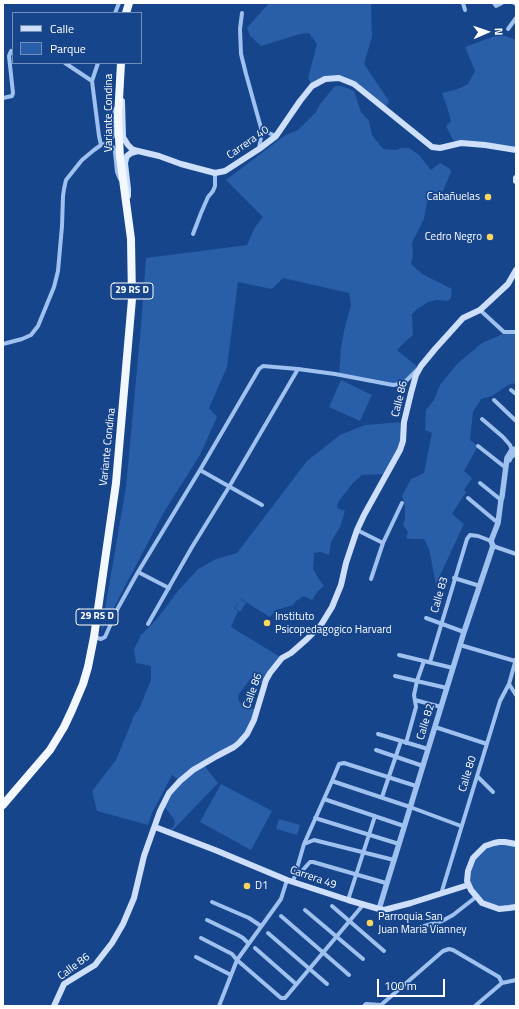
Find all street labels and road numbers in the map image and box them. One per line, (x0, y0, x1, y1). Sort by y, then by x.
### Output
street label: Variante Condina (102, 74, 116, 152)
street label: Carrera 40 (224, 124, 272, 162)
road number: 29 RS D (111, 283, 153, 299)
street label: Calle 86 (389, 380, 411, 418)
street label: Variante Condina (97, 407, 119, 487)
street label: Calle 83 (429, 575, 451, 615)
road number: 29 RS D (76, 609, 118, 625)
street label: Calle 86 (240, 671, 266, 711)
street label: Calle 82 (414, 702, 438, 742)
street label: Calle 80 (456, 754, 480, 794)
street label: Carrera 49 (288, 864, 338, 892)
street label: Calle 86 (55, 951, 93, 983)

